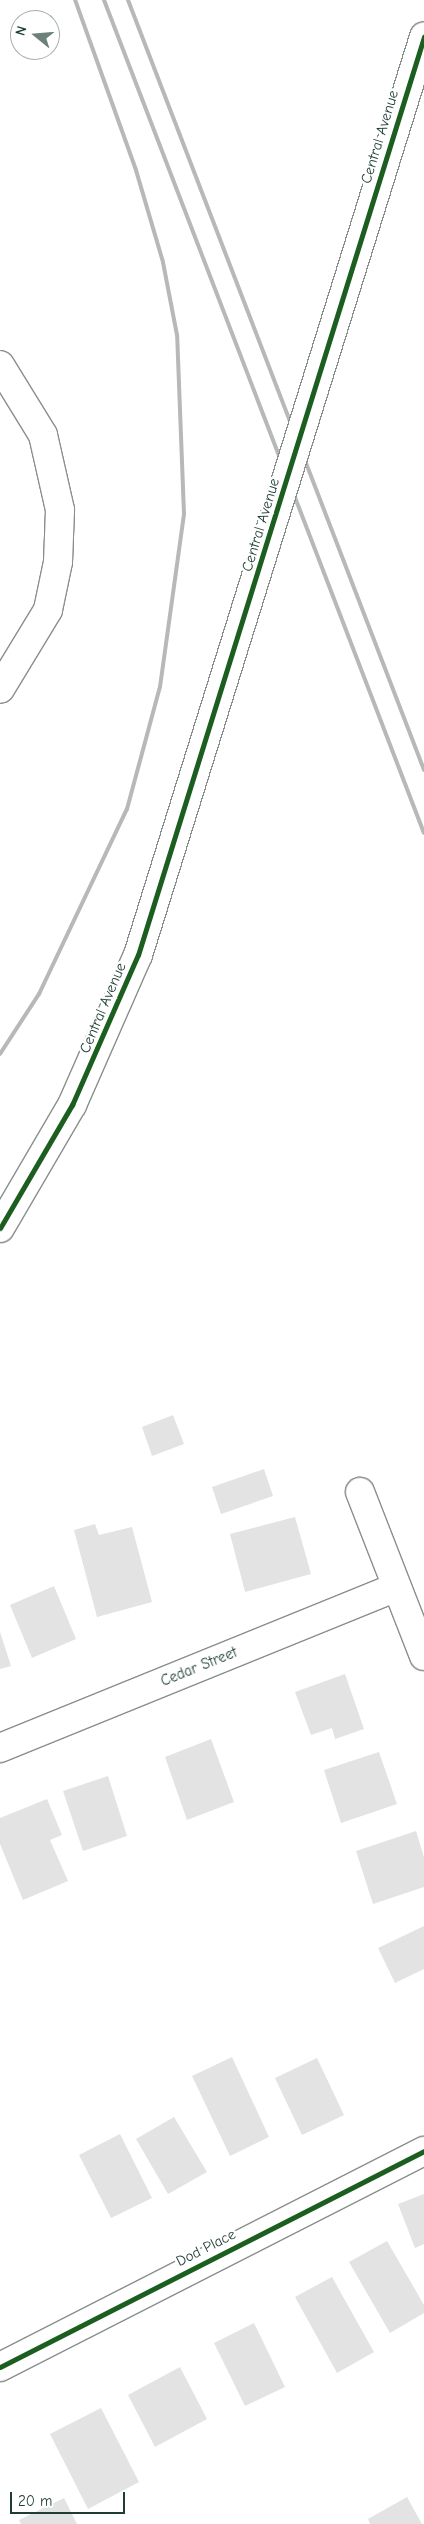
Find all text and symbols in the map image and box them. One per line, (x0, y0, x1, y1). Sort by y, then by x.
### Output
north arrow (10, 10, 60, 60)
text: N (12, 24, 31, 38)
street label: Central Avenue (357, 88, 403, 186)
street label: Central Avenue (238, 476, 284, 574)
street label: Central Avenue (76, 960, 130, 1056)
street label: Cedar Street (158, 1643, 240, 1691)
street label: Dod Place (173, 2225, 239, 2271)
scale bar (12, 2482, 128, 2514)
text: 20 m (18, 2492, 52, 2510)

